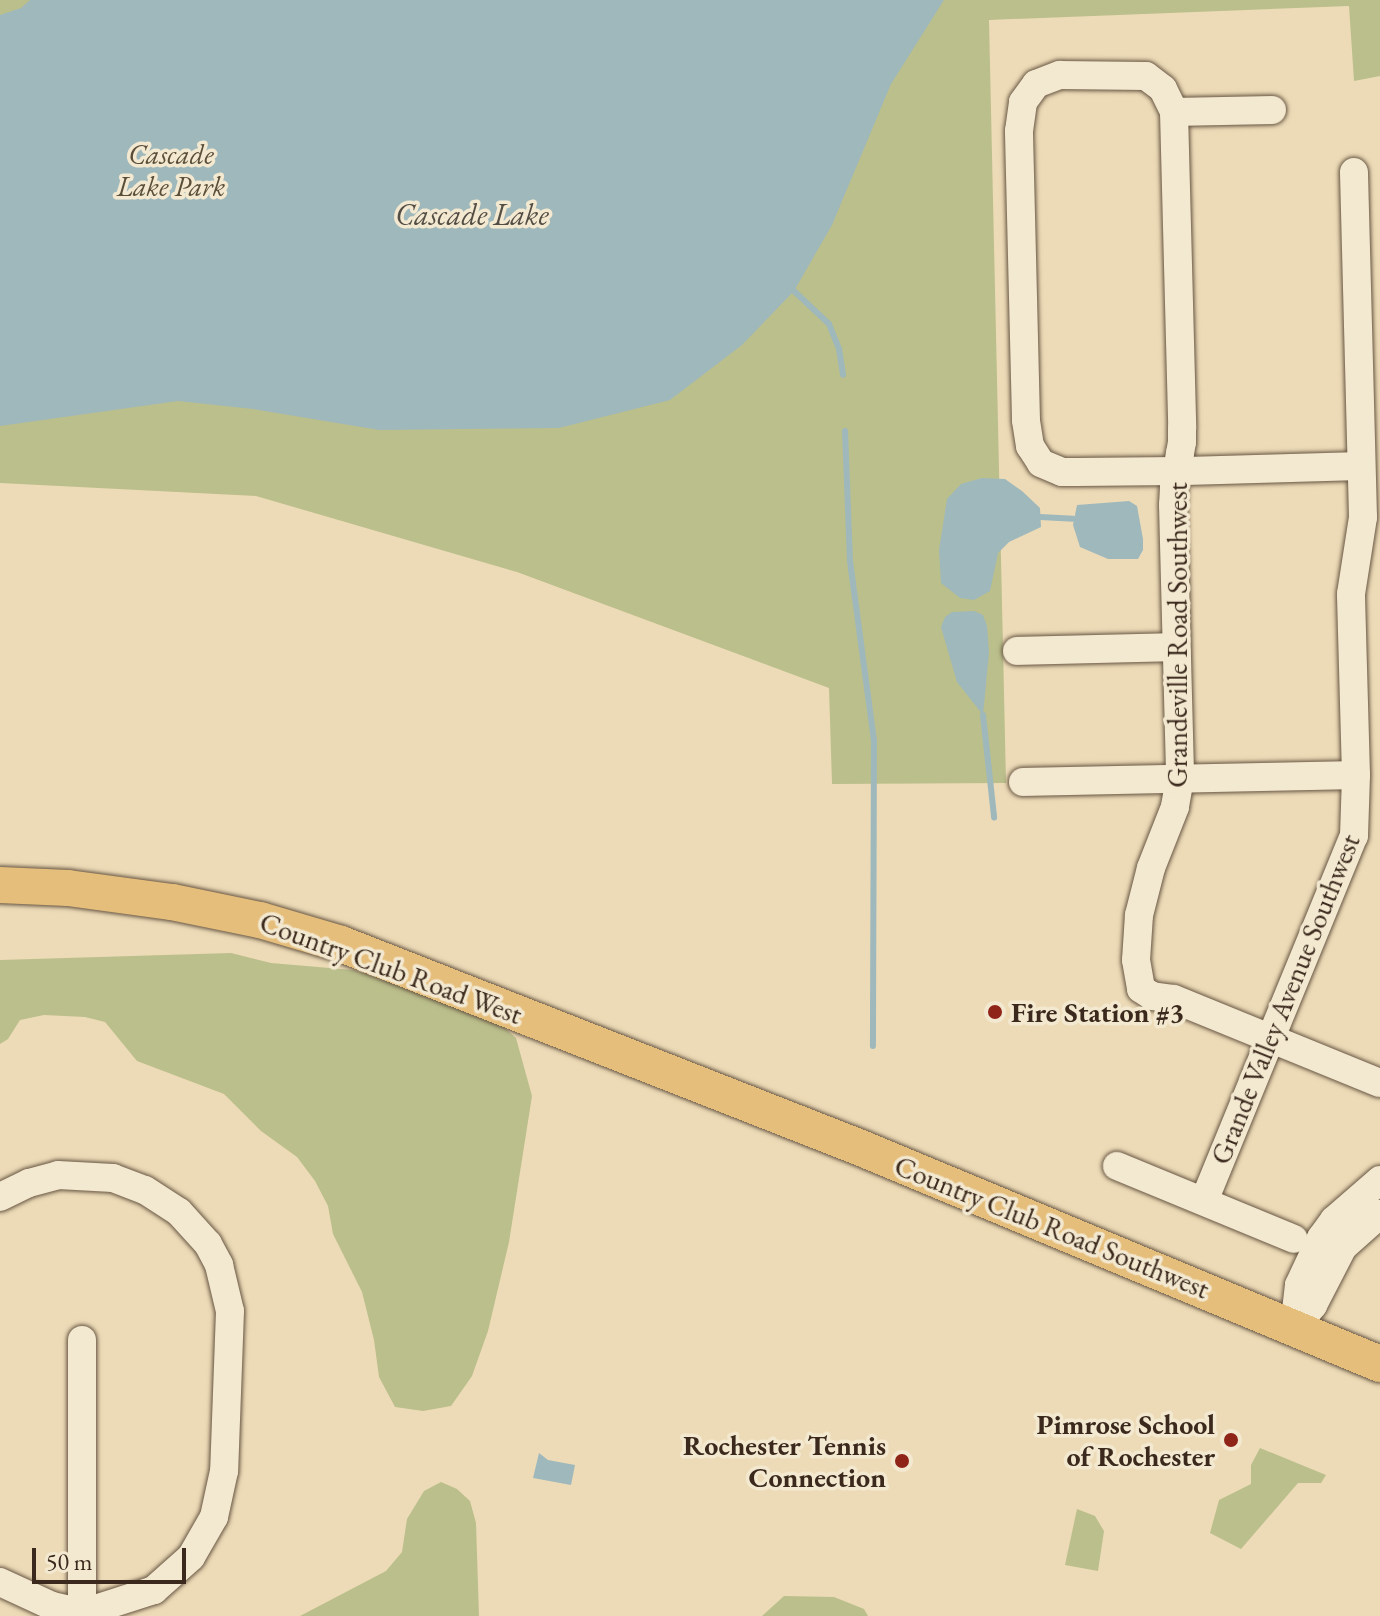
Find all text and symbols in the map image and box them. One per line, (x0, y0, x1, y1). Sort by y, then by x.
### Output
park label: Cascade Lake Park (117, 137, 225, 203)
water label: Cascade Lake (395, 197, 549, 233)
street label: Grandeville Road Southwest (1160, 482, 1194, 788)
street label: Grande Valley Avenue Southwest (1203, 829, 1367, 1169)
street label: Country Club Road West (255, 905, 527, 1031)
place label: Fire Station #3 (1011, 995, 1184, 1029)
marker: Fire Station #3 (986, 1003, 1004, 1021)
street label: Country Club Road Southwest (890, 1148, 1214, 1306)
place label: Pimrose School of Rochester (1037, 1407, 1215, 1473)
place label: Rochester Tennis Connection (683, 1428, 886, 1494)
marker: Pimrose School of Rochester (1222, 1431, 1240, 1449)
marker: Rochester Tennis Connection (893, 1452, 911, 1470)
scale bar (36, 1532, 190, 1582)
text: 50 m (46, 1546, 93, 1577)

